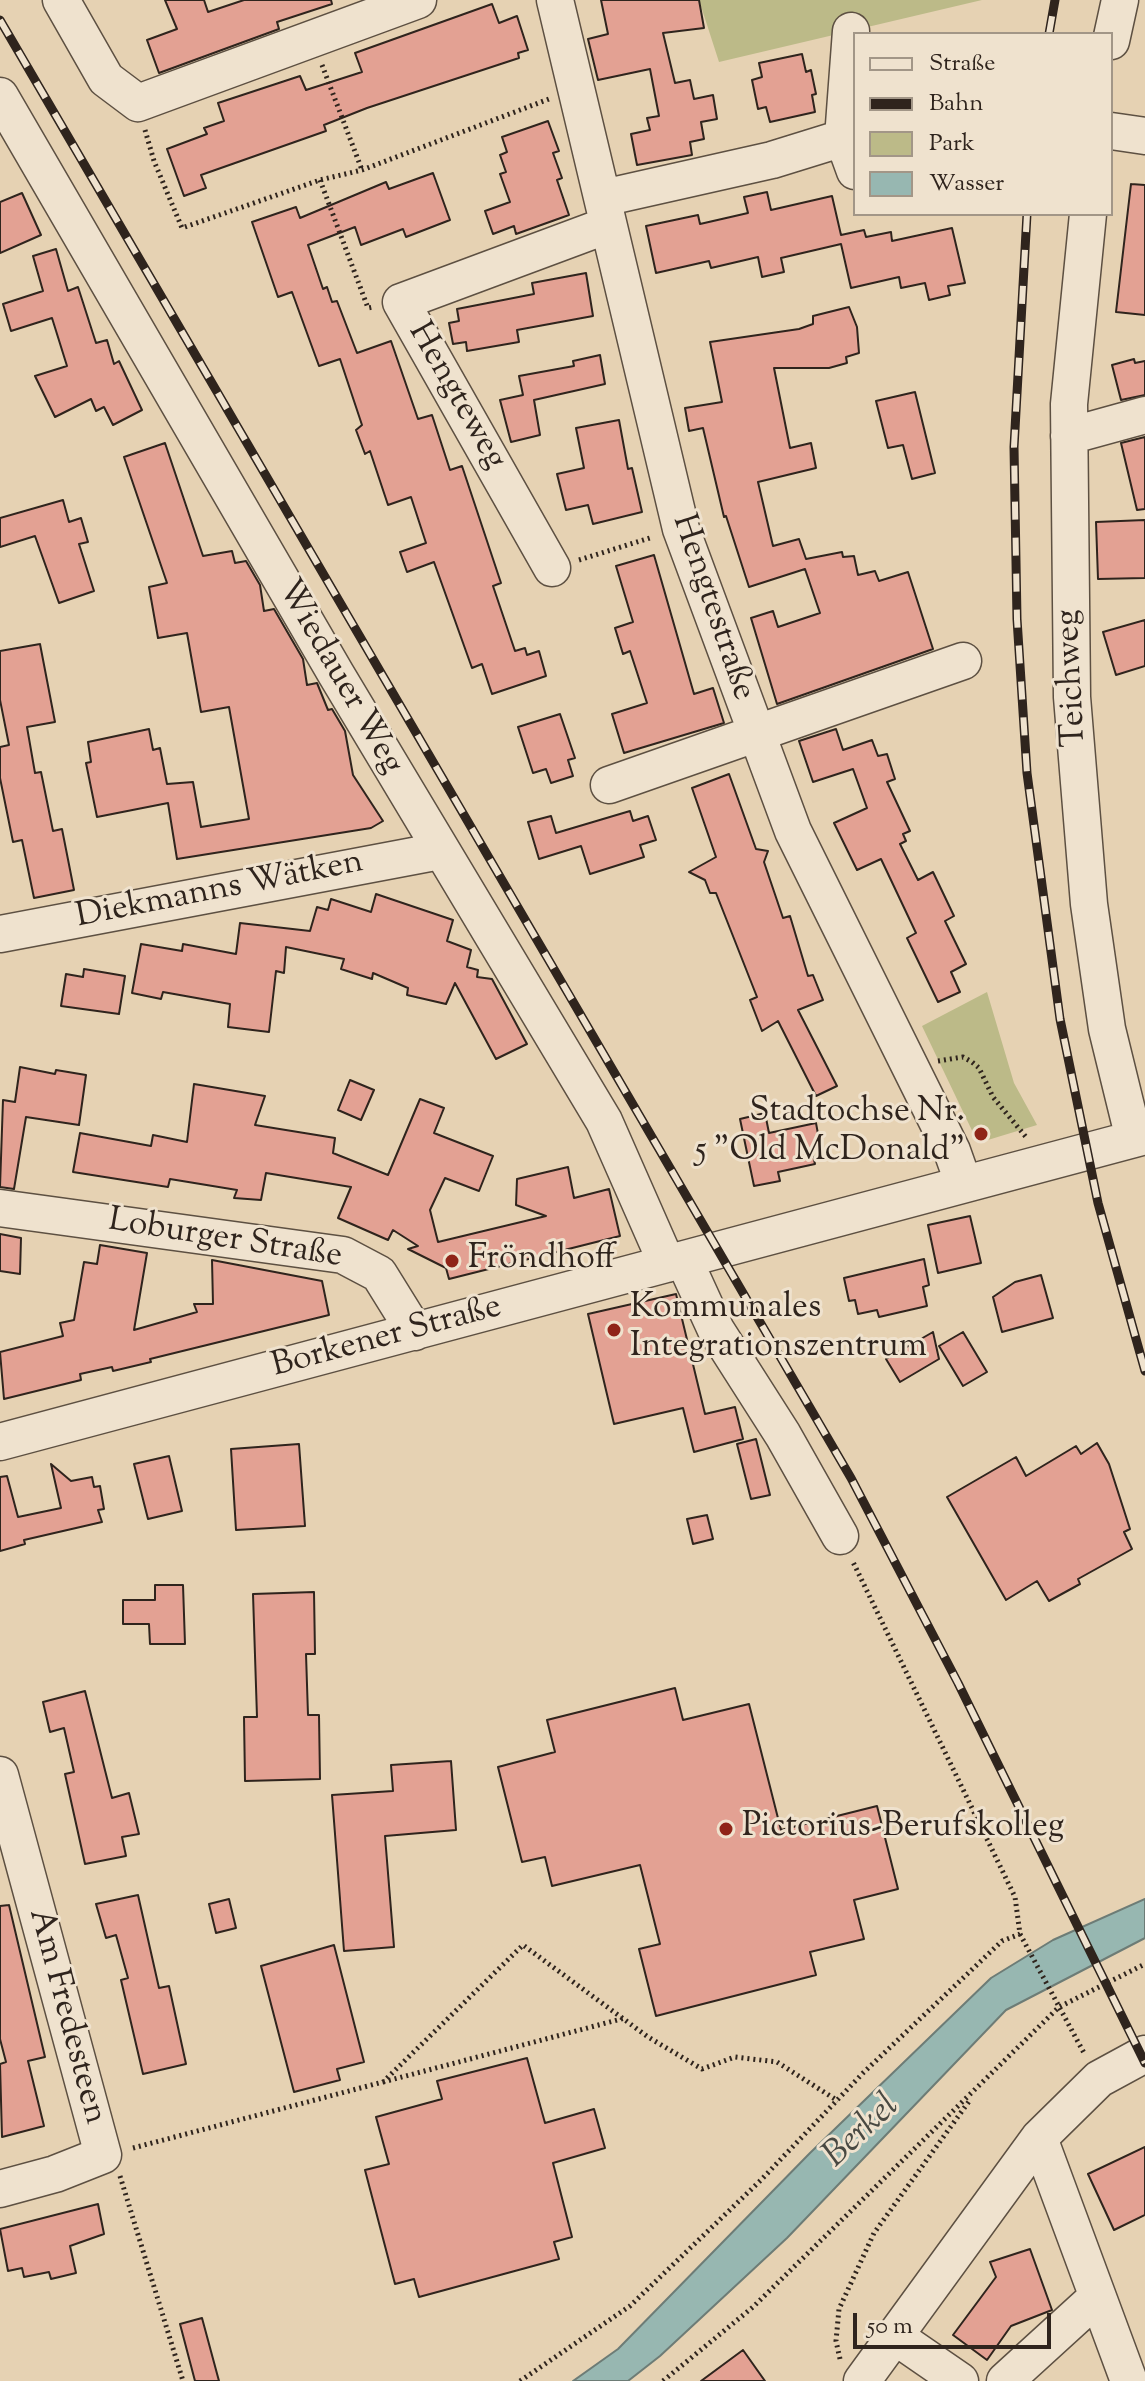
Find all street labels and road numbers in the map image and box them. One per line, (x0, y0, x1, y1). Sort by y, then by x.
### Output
street label: Hengteweg (397, 316, 513, 478)
street label: Hengtestraße (660, 510, 762, 706)
street label: Wiedauer Weg (266, 573, 410, 783)
street label: Teichweg (1050, 608, 1098, 748)
street label: Diekmanns Wätken (73, 844, 367, 940)
street label: Loburger Straße (105, 1202, 345, 1280)
street label: Borkener Straße (268, 1289, 506, 1389)
street label: Am Fredesteen (17, 1905, 113, 2129)

